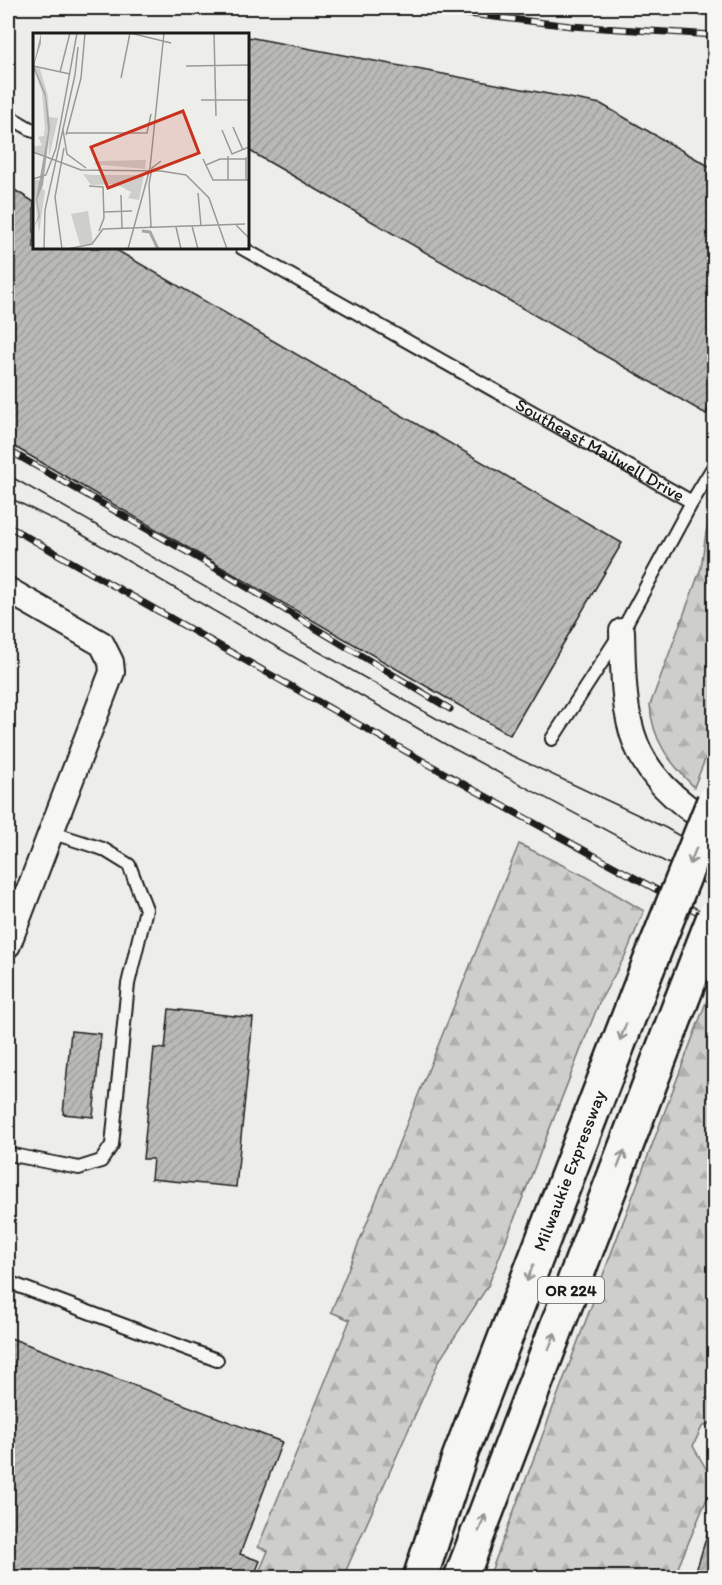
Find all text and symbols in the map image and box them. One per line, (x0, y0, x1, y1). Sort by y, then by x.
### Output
inset map (33, 33, 249, 249)
street label: Southeast Mailwell Drive (511, 394, 688, 506)
one-way arrow (687, 846, 698, 864)
one-way arrow (616, 1022, 627, 1041)
street label: Milwaukie Expressway (529, 1087, 611, 1254)
one-way arrow (617, 1150, 628, 1169)
one-way arrow (524, 1263, 535, 1281)
road number: OR 224 (538, 1277, 604, 1303)
one-way arrow (547, 1332, 558, 1351)
one-way arrow (477, 1514, 488, 1533)

